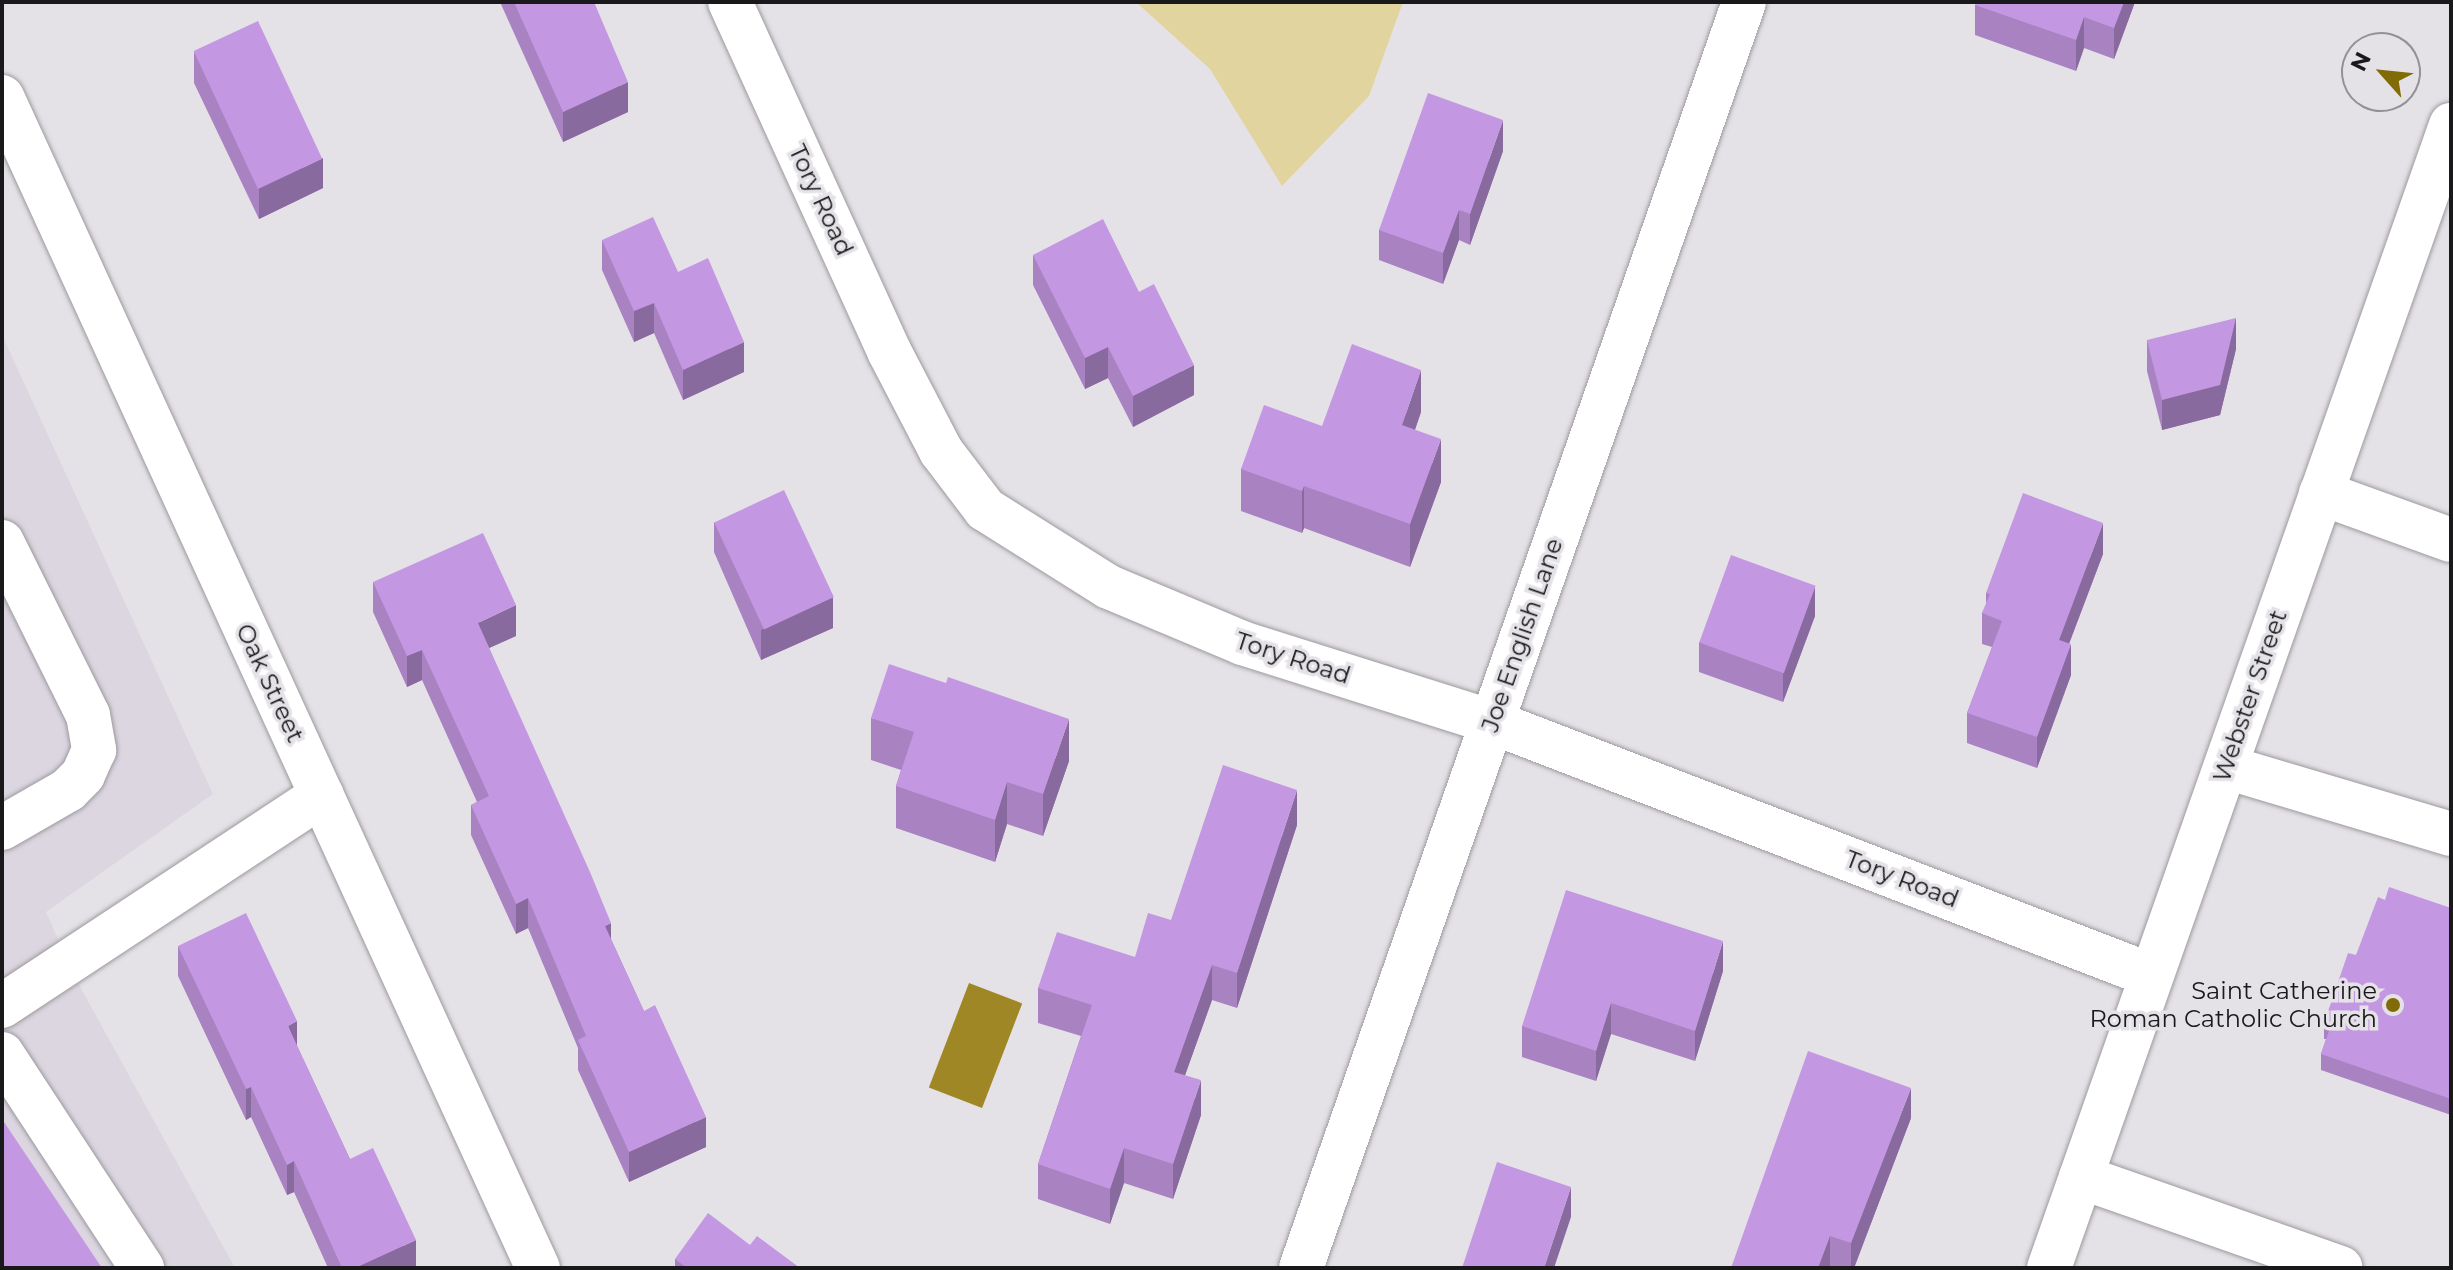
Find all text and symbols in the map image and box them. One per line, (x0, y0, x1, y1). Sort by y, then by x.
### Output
north arrow (2341, 32, 2421, 112)
text: N (2345, 48, 2377, 76)
street label: Tory Road (783, 140, 859, 260)
street label: Joe English Lane (1475, 534, 1569, 736)
street label: Webster Street (2207, 606, 2293, 786)
street label: Oak Street (230, 619, 310, 747)
street label: Tory Road (1232, 626, 1354, 690)
street label: Tory Road (1841, 844, 1963, 914)
place label: Saint Catherine Roman Catholic Church (2090, 977, 2377, 1033)
marker: Saint Catherine Roman Catholic Church (2384, 996, 2402, 1014)

